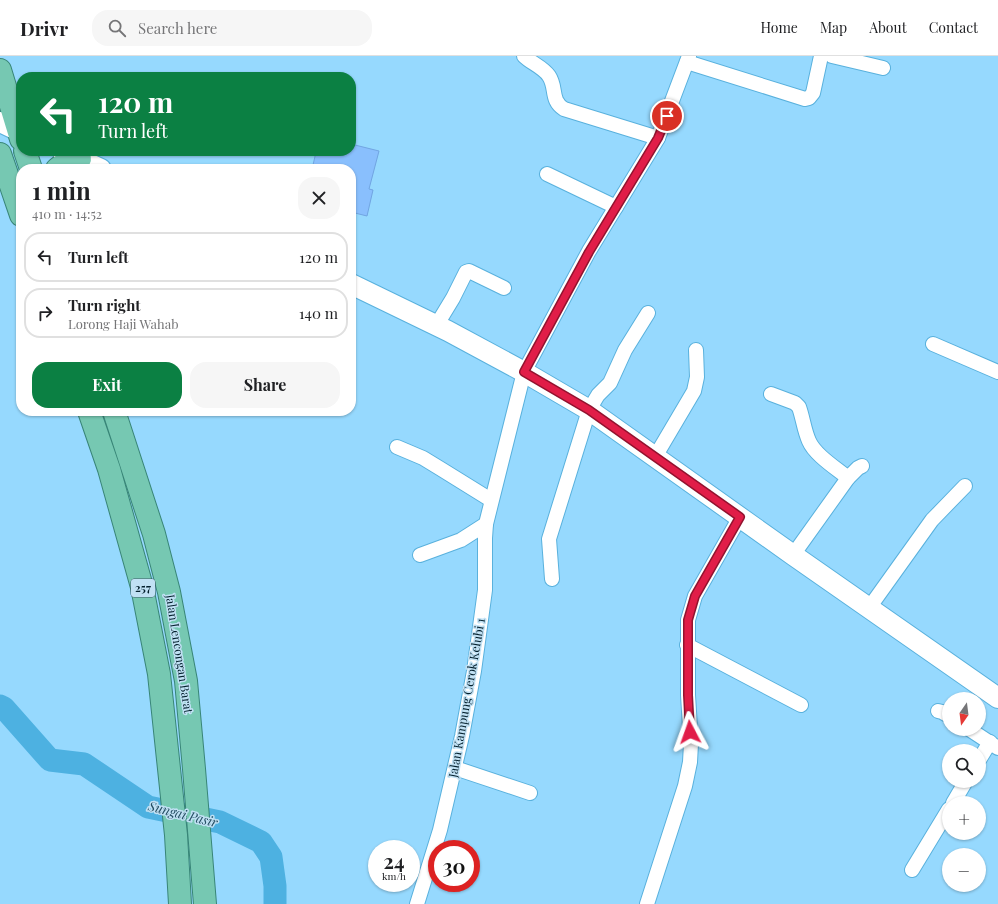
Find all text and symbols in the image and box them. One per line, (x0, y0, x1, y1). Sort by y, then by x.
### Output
search box (92, 10, 372, 46)
text: Drivr (20, 15, 68, 41)
icon: search (106, 17, 128, 39)
text: Search here (138, 18, 217, 38)
text: Home (760, 18, 798, 37)
text: Map (820, 18, 847, 37)
text: About (869, 18, 907, 37)
text: Contact (929, 18, 978, 37)
text: 120 m (98, 83, 173, 120)
icon: left (32, 88, 84, 140)
pin (650, 99, 684, 133)
icon: arrive (656, 105, 678, 127)
text: Turn left (98, 119, 168, 143)
text: 1 min (32, 174, 91, 206)
button: close (298, 177, 340, 219)
text: 410 m · 14:52 (32, 205, 102, 222)
icon: left (34, 246, 56, 268)
text: Turn left (68, 247, 129, 267)
text: 120 m (299, 247, 338, 267)
text: Turn right (68, 295, 141, 315)
icon: right (34, 302, 56, 324)
text: 140 m (299, 303, 338, 323)
text: Lorong Haji Wahab (68, 315, 179, 332)
button: Exit (32, 362, 182, 408)
button: Share (190, 362, 340, 408)
road number: 257 (131, 579, 155, 597)
street label: Jalan Lencongan Barat (163, 592, 197, 715)
street label: Jalan Kampung Cerok Kelubi 1 (444, 616, 488, 780)
north arrow (942, 692, 986, 736)
map controls (942, 692, 986, 892)
position arrow (669, 711, 711, 753)
button: search (942, 744, 986, 788)
water label: Sungai Pasir (146, 796, 220, 830)
button: + (942, 796, 986, 840)
speed limit sign: 30 (428, 840, 480, 892)
text: 24 (383, 847, 405, 874)
button: − (942, 848, 986, 892)
text: km/h (382, 869, 406, 883)

